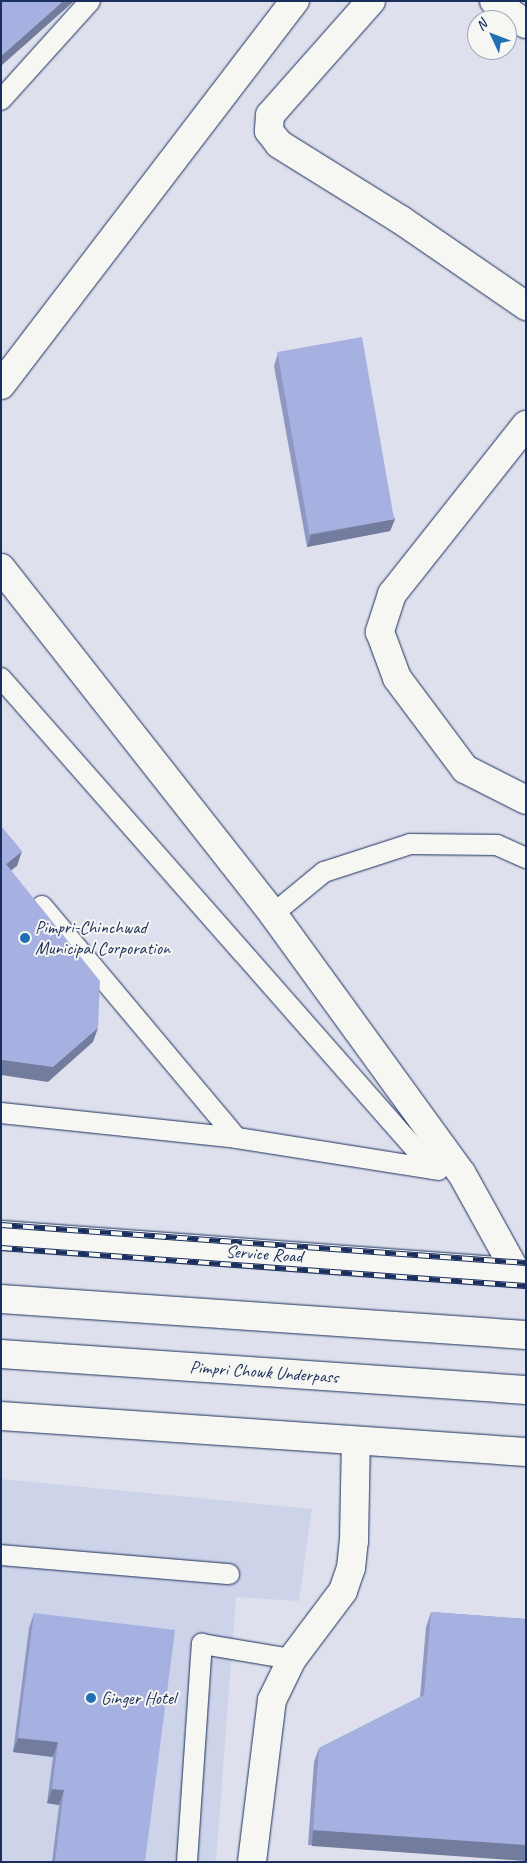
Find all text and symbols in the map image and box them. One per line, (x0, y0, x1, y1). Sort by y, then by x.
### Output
north arrow (467, 10, 517, 60)
text: N (472, 16, 491, 34)
place label: Pimpri-Chinchwad Municipal Corporation (35, 917, 170, 960)
marker: Pimpri-Chinchwad Municipal Corporation (19, 932, 31, 944)
street label: Service Road (225, 1241, 303, 1267)
street label: Pimpri Chowk Underpass (189, 1356, 339, 1388)
place label: Ginger Hotel (101, 1687, 176, 1709)
marker: Ginger Hotel (85, 1692, 97, 1704)

